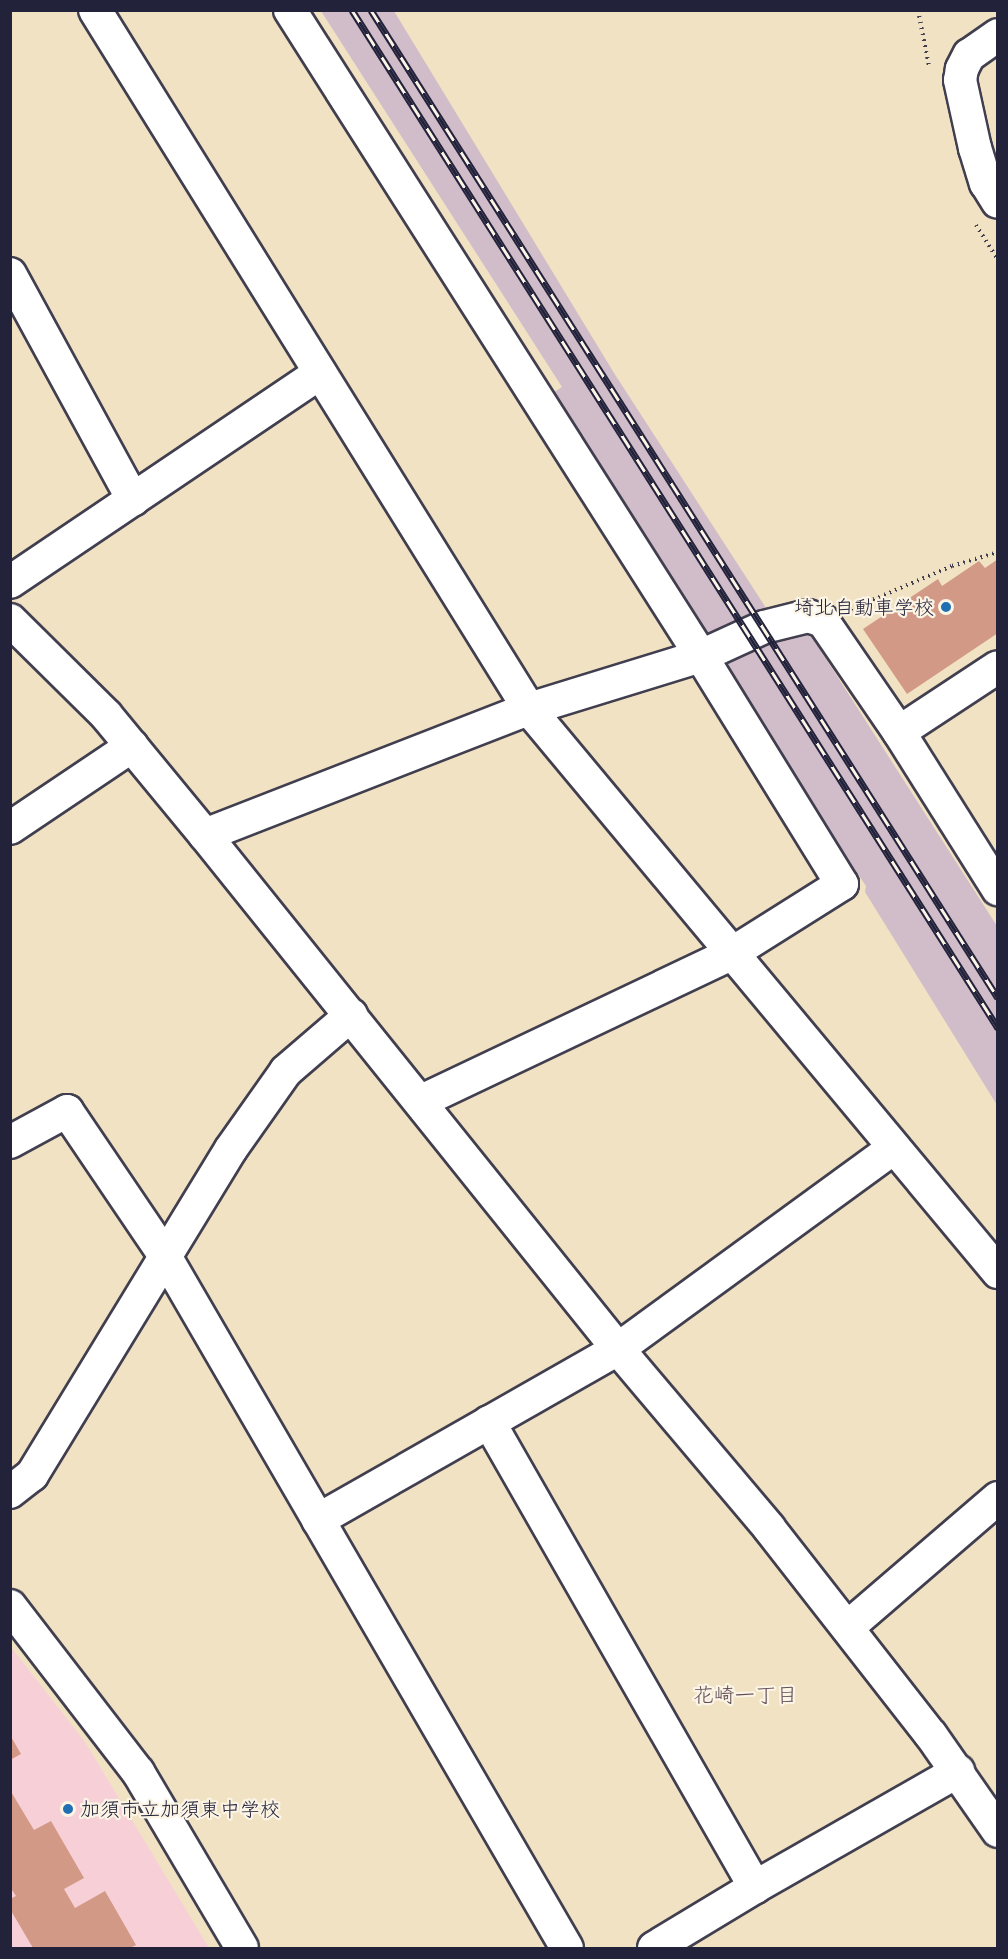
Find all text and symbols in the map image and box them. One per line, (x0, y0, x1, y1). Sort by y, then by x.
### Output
place label: 埼北自動車学校 (794, 595, 934, 619)
marker: 埼北自動車学校 (939, 600, 953, 614)
district label: 花崎一丁目 (693, 1682, 797, 1708)
place label: 加須市立加須東中学校 (80, 1797, 280, 1821)
marker: 加須市立加須東中学校 (61, 1802, 75, 1816)

